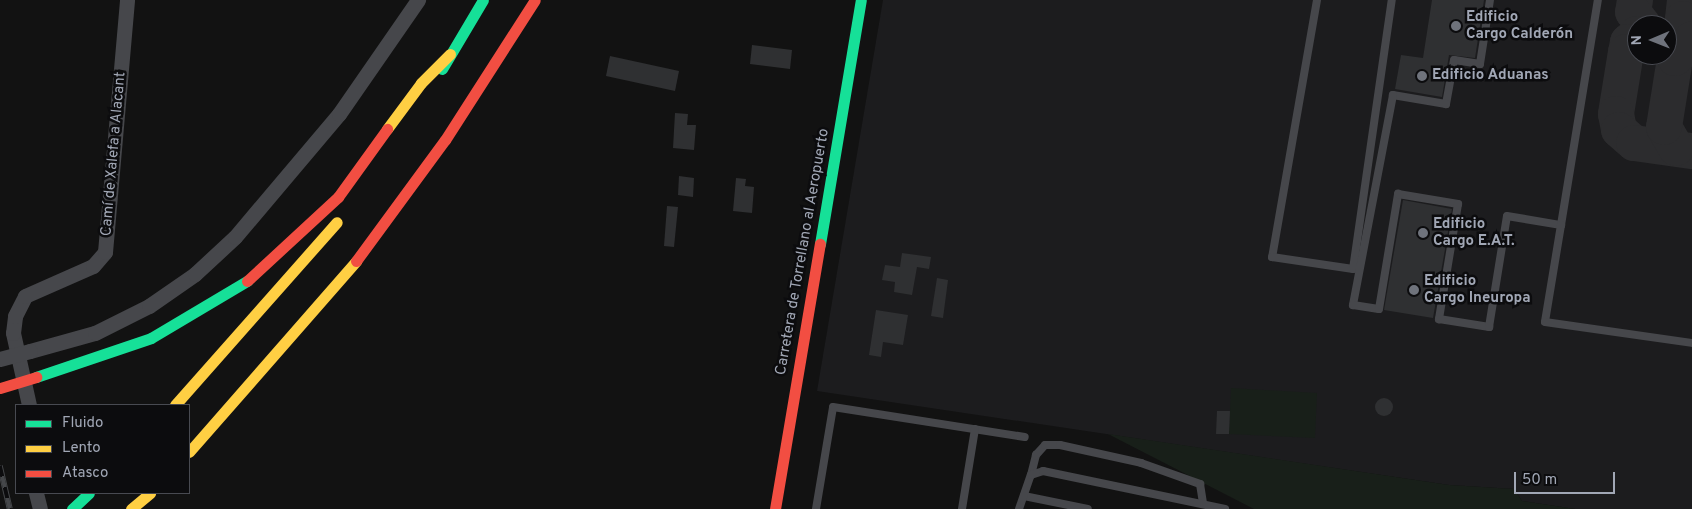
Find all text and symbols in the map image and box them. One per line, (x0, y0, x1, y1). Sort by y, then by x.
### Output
place label: Edificio Cargo Calderón (1466, 8, 1573, 43)
north arrow (1627, 15, 1677, 65)
marker: Edificio Cargo Calderón (1450, 20, 1462, 32)
text: N (1629, 35, 1646, 45)
place label: Edificio Aduanas (1432, 67, 1549, 85)
marker: Edificio Aduanas (1416, 70, 1428, 82)
street label: Camí de Xalefa a Alacant (98, 71, 130, 237)
street label: Carretera de Torrellano al Aeropuerto (772, 127, 834, 377)
place label: Edificio Cargo E.A.T. (1433, 215, 1515, 250)
marker: Edificio Cargo E.A.T. (1417, 227, 1429, 239)
place label: Edificio Cargo Ineuropa (1424, 272, 1531, 307)
marker: Edificio Cargo Ineuropa (1408, 284, 1420, 296)
legend (15, 404, 190, 494)
text: Fluido (62, 414, 103, 433)
text: Lento (62, 439, 101, 458)
scale bar (1517, 462, 1618, 494)
text: Atasco (62, 464, 108, 483)
text: 50 m (1522, 471, 1557, 490)

